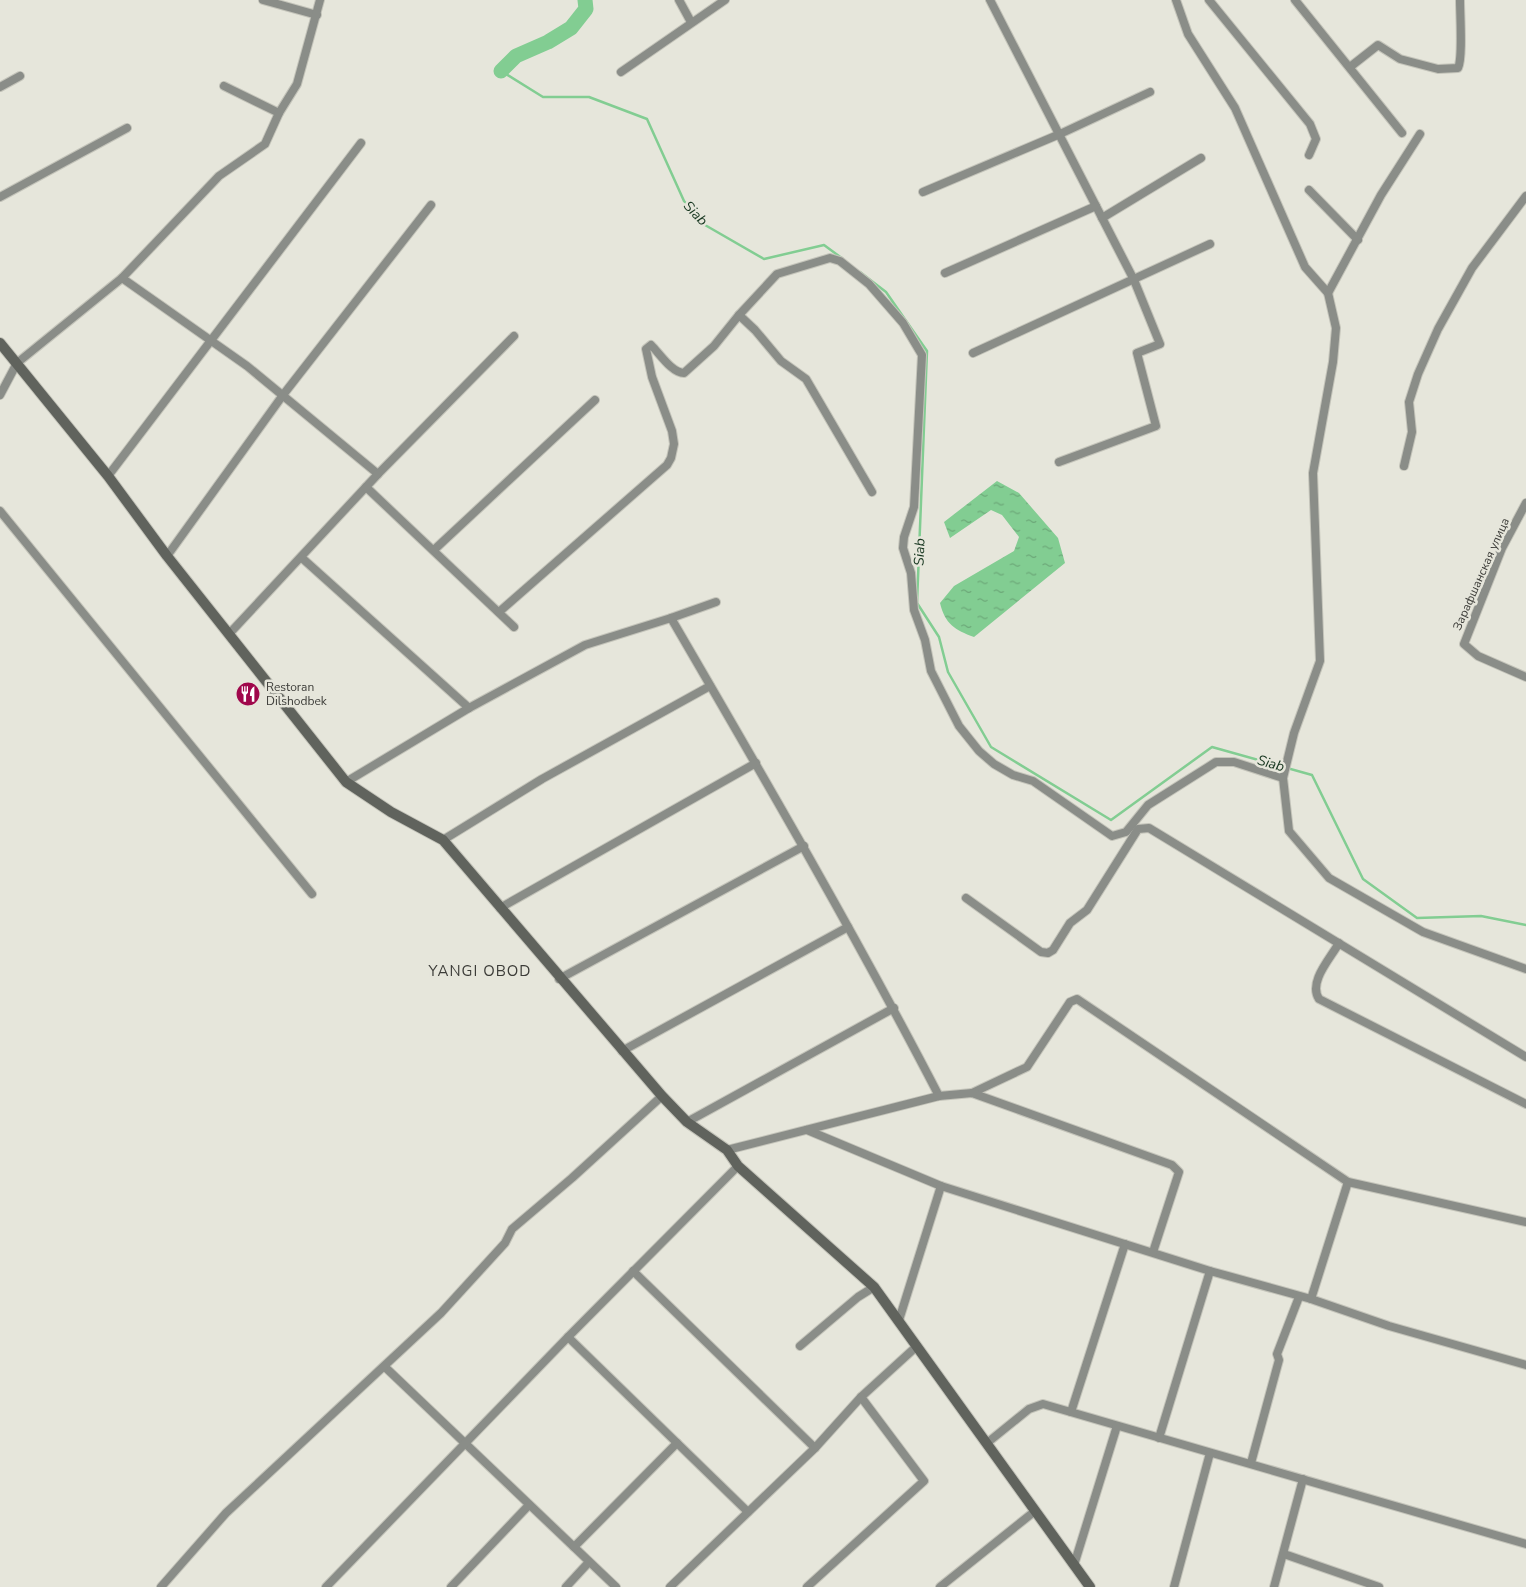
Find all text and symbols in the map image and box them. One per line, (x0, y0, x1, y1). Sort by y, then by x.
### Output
water label: Siab (679, 197, 712, 230)
street label: Зарафшанская улица (1449, 515, 1513, 633)
water label: Siab (910, 538, 929, 566)
place label: Restoran Dilshodbek (266, 679, 328, 709)
restaurant icon: Restoran Dilshodbek (235, 681, 261, 707)
water label: Siab (1255, 751, 1287, 776)
district label: YANGI OBOD (428, 961, 531, 981)

